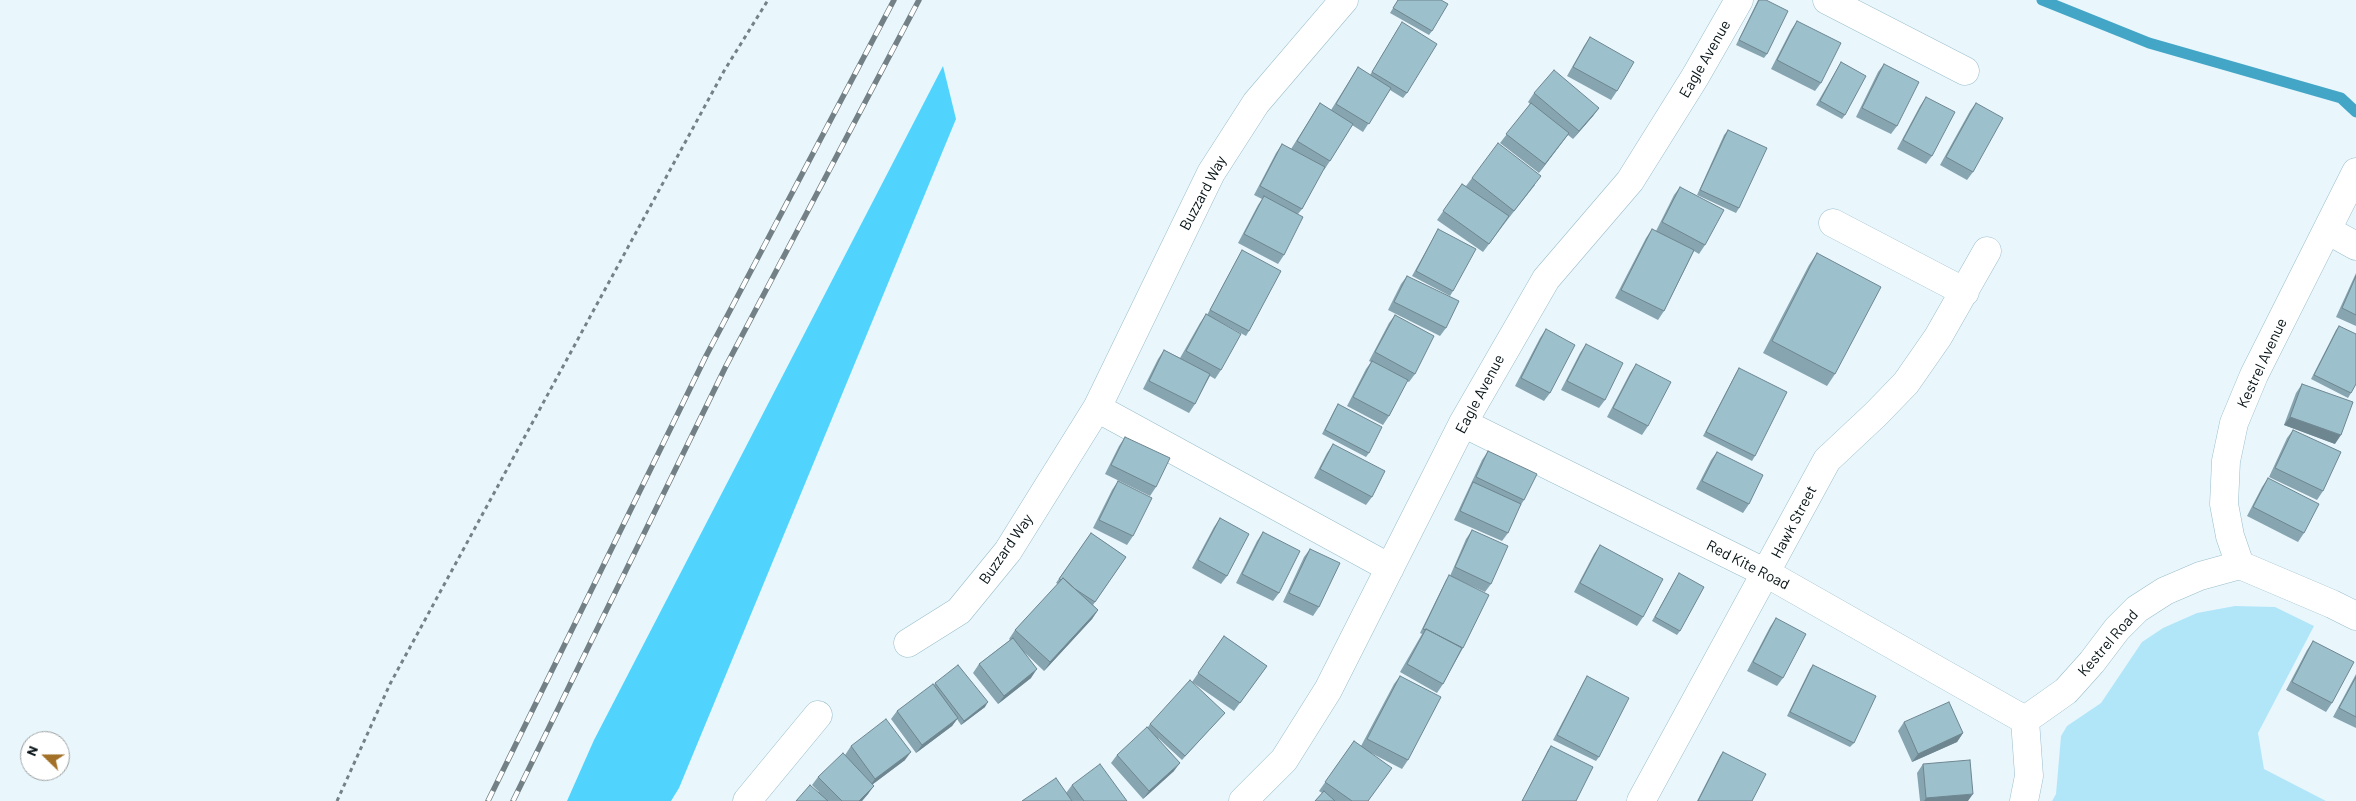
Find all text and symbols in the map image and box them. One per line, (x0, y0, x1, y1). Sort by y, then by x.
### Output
street label: Eagle Avenue (1675, 17, 1735, 101)
street label: Buzzard Way (1176, 153, 1230, 233)
street label: Kestrel Avenue (2233, 315, 2291, 411)
street label: Eagle Avenue (1452, 351, 1508, 437)
street label: Hawk Street (1767, 483, 1821, 561)
street label: Buzzard Way (975, 510, 1037, 588)
street label: Red Kite Road (1704, 536, 1792, 594)
street label: Kestrel Road (2074, 606, 2142, 680)
north arrow (20, 731, 70, 781)
text: N (22, 743, 41, 758)

